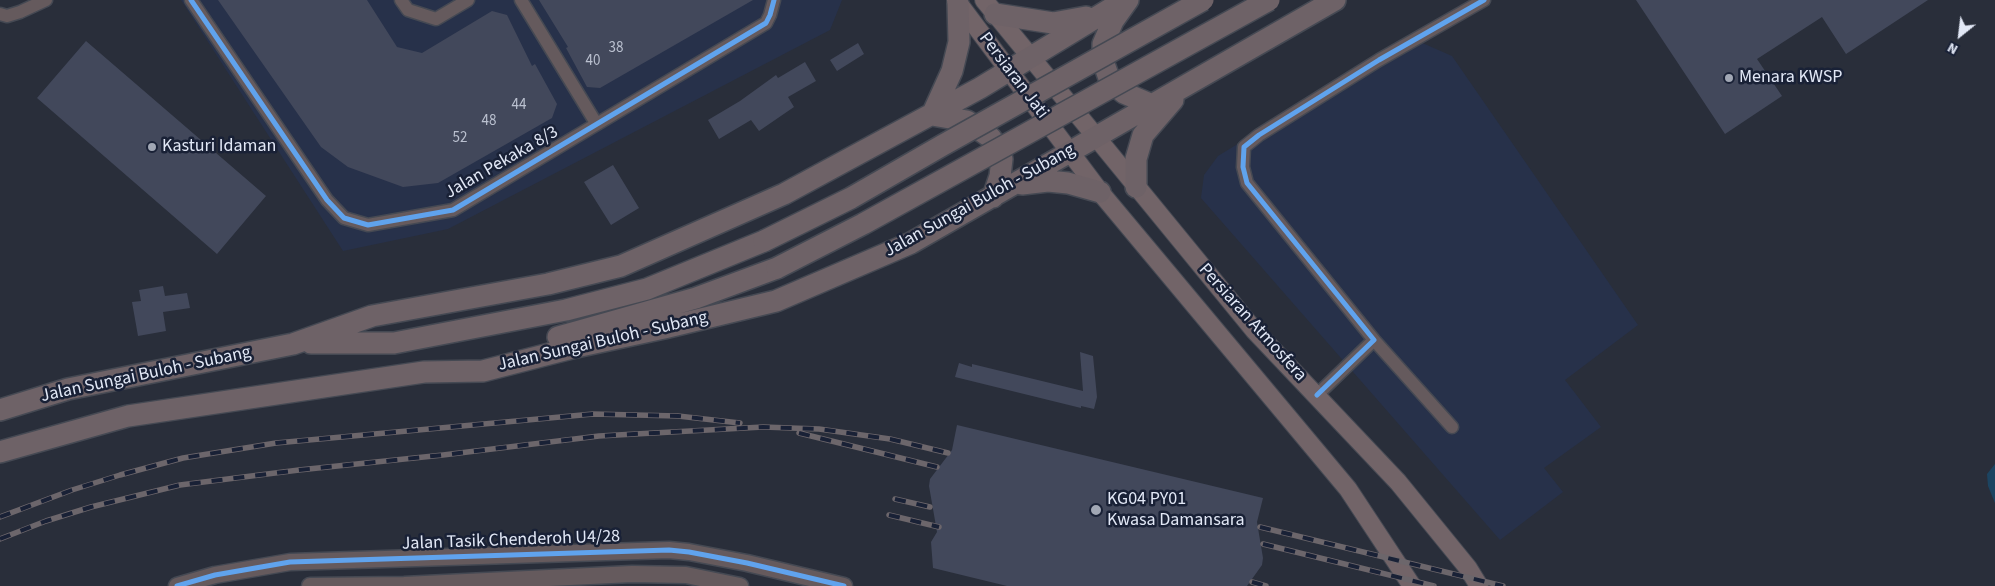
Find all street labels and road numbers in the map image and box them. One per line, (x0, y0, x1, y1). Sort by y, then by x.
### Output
street label: Persiaran Jati (974, 29, 1052, 123)
street label: Jalan Pekaka 8/3 (442, 122, 562, 204)
street label: Jalan Sungai Buloh - Subang (881, 140, 1079, 262)
street label: Persiaran Atmosfera (1193, 260, 1311, 386)
street label: Jalan Sungai Buloh - Subang (496, 307, 710, 377)
street label: Jalan Sungai Buloh - Subang (39, 342, 253, 408)
street label: Jalan Tasik Chenderoh U4/28 (401, 526, 621, 556)

